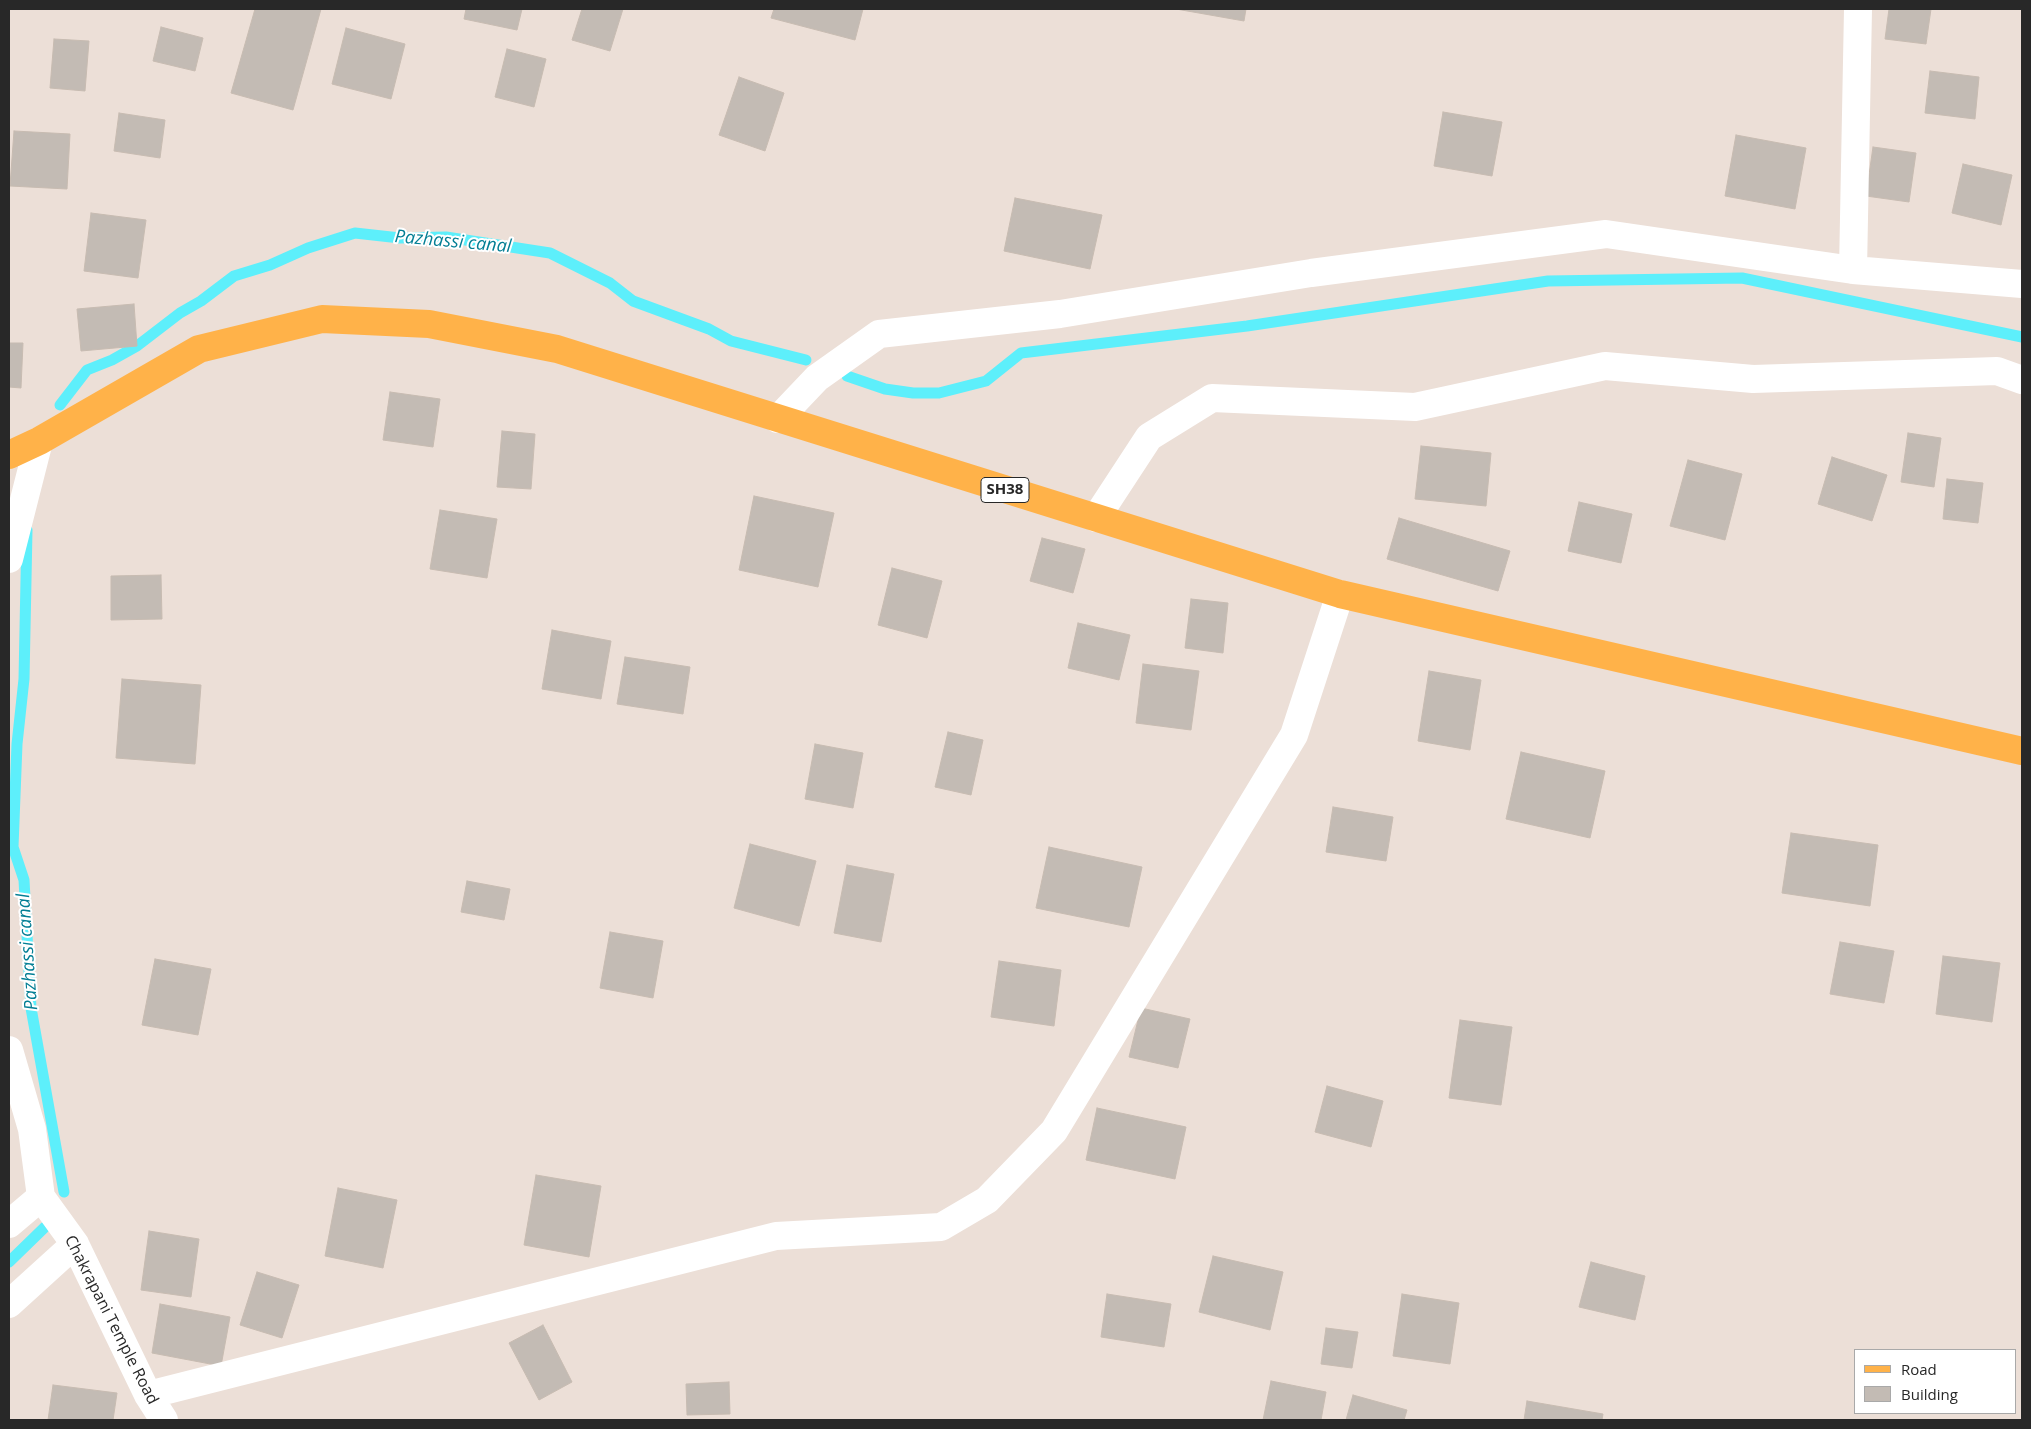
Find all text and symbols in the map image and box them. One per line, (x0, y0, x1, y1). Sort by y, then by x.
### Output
water label: Pazhassi canal (394, 226, 512, 258)
road number: SH38 (981, 478, 1029, 502)
water label: Pazhassi canal (13, 893, 43, 1011)
street label: Chakrapani Temple Road (60, 1232, 162, 1408)
legend (1854, 1349, 2016, 1414)
text: Road (1901, 1359, 1937, 1379)
text: Building (1901, 1384, 1958, 1404)

